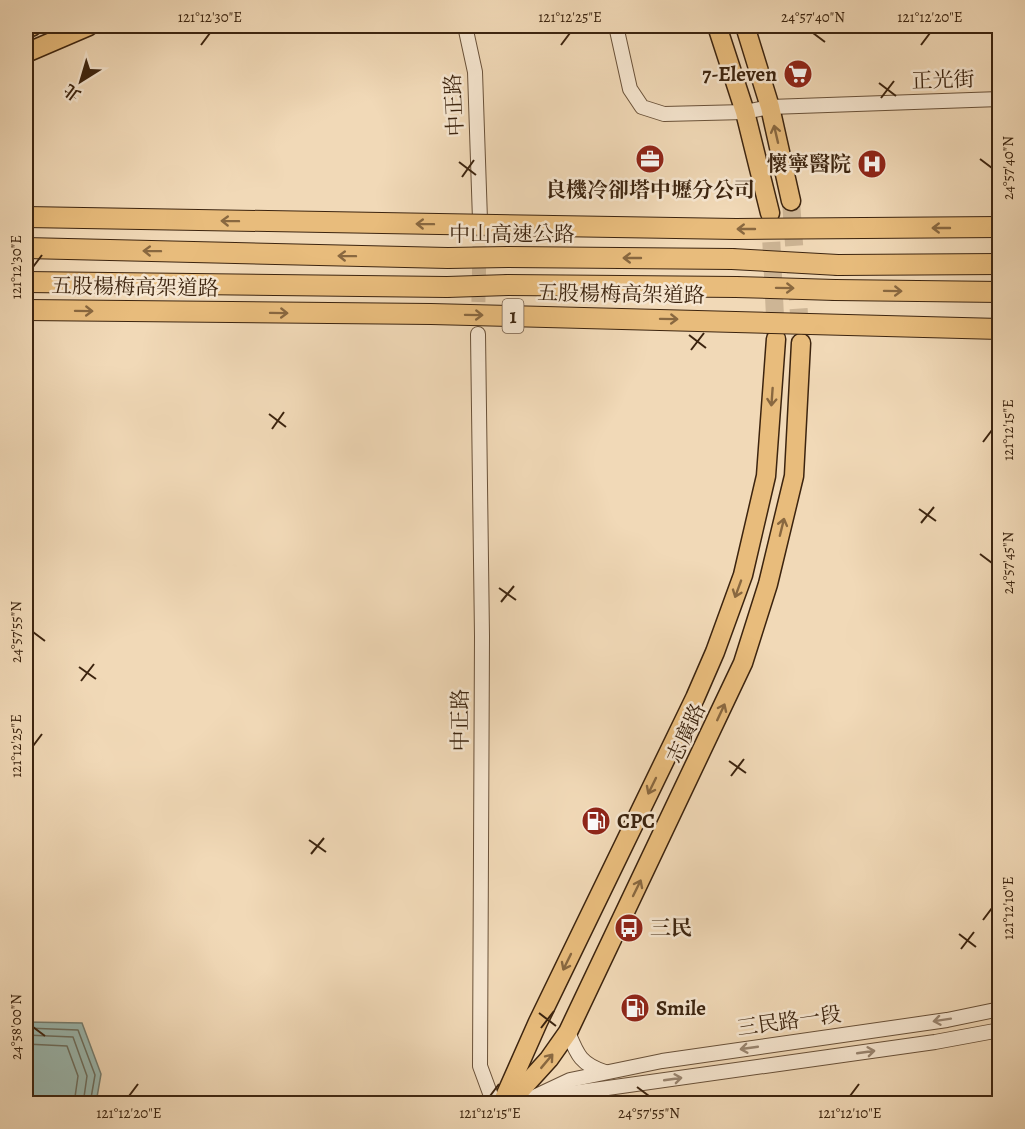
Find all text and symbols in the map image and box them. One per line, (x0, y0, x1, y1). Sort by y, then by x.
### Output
text: 121°12'30"E (178, 7, 242, 27)
text: 121°12'25"E (538, 7, 602, 27)
text: 24°57'40"N (781, 7, 845, 27)
text: 121°12'20"E (897, 7, 963, 27)
north arrow (51, 51, 111, 111)
supermarket icon: 7-Eleven (782, 58, 814, 90)
place label: 7-Eleven (702, 60, 777, 88)
street label: 正光街 (911, 65, 975, 95)
street label: 中正路 (438, 73, 470, 137)
text: 北 (60, 79, 86, 106)
one-way arrow (770, 125, 781, 144)
text: 24°57'40"N (998, 136, 1018, 200)
office icon: 良機冷卻塔中壢分公司 (634, 143, 666, 175)
hospital icon: 懷寧醫院 (856, 148, 888, 180)
place label: 懷寧醫院 (767, 150, 851, 178)
place label: 良機冷卻塔中壢分公司 (545, 176, 755, 204)
one-way arrow (221, 215, 241, 227)
one-way arrow (416, 218, 436, 230)
street label: 中山高速公路 (449, 220, 575, 248)
one-way arrow (932, 222, 952, 233)
one-way arrow (737, 223, 757, 234)
text: 121°12'30"E (6, 235, 26, 299)
one-way arrow (143, 245, 163, 257)
one-way arrow (338, 250, 358, 261)
one-way arrow (622, 252, 642, 264)
street label: 五股楊梅高架道路 (51, 272, 219, 302)
street label: 五股楊梅高架道路 (537, 279, 705, 309)
one-way arrow (775, 283, 795, 294)
one-way arrow (883, 285, 903, 296)
road number: 1 (502, 299, 524, 333)
one-way arrow (73, 305, 93, 317)
one-way arrow (268, 307, 288, 318)
one-way arrow (463, 309, 483, 321)
one-way arrow (658, 314, 678, 325)
one-way arrow (766, 387, 777, 407)
text: 121°12'15"E (998, 399, 1018, 461)
one-way arrow (776, 518, 788, 537)
text: 24°57'45"N (998, 532, 1018, 594)
one-way arrow (732, 579, 743, 598)
text: 24°57'55"N (6, 601, 26, 663)
street label: 中正路 (446, 689, 474, 752)
street label: 志廣路 (660, 699, 712, 767)
one-way arrow (716, 703, 727, 721)
text: 121°12'25"E (6, 714, 26, 778)
one-way arrow (645, 777, 657, 795)
fuel station icon: CPC (580, 805, 612, 837)
place label: CPC (617, 807, 655, 835)
text: 121°12'10"E (998, 876, 1018, 940)
one-way arrow (631, 879, 643, 897)
bus stop icon: 三民 (613, 912, 645, 944)
place label: 三民 (650, 914, 692, 942)
one-way arrow (560, 952, 572, 970)
fuel station icon: Smile (619, 992, 651, 1024)
text: 24°58'00"N (6, 994, 26, 1060)
place label: Smile (656, 994, 706, 1022)
street label: 三民路一段 (735, 1000, 843, 1042)
one-way arrow (933, 1015, 952, 1026)
one-way arrow (740, 1043, 759, 1054)
one-way arrow (855, 1047, 875, 1058)
one-way arrow (541, 1053, 554, 1069)
one-way arrow (662, 1074, 682, 1085)
text: 121°12'20"E (96, 1103, 162, 1123)
text: 121°12'15"E (459, 1103, 521, 1123)
text: 24°57'55"N (618, 1103, 680, 1123)
text: 121°12'10"E (818, 1103, 882, 1123)

